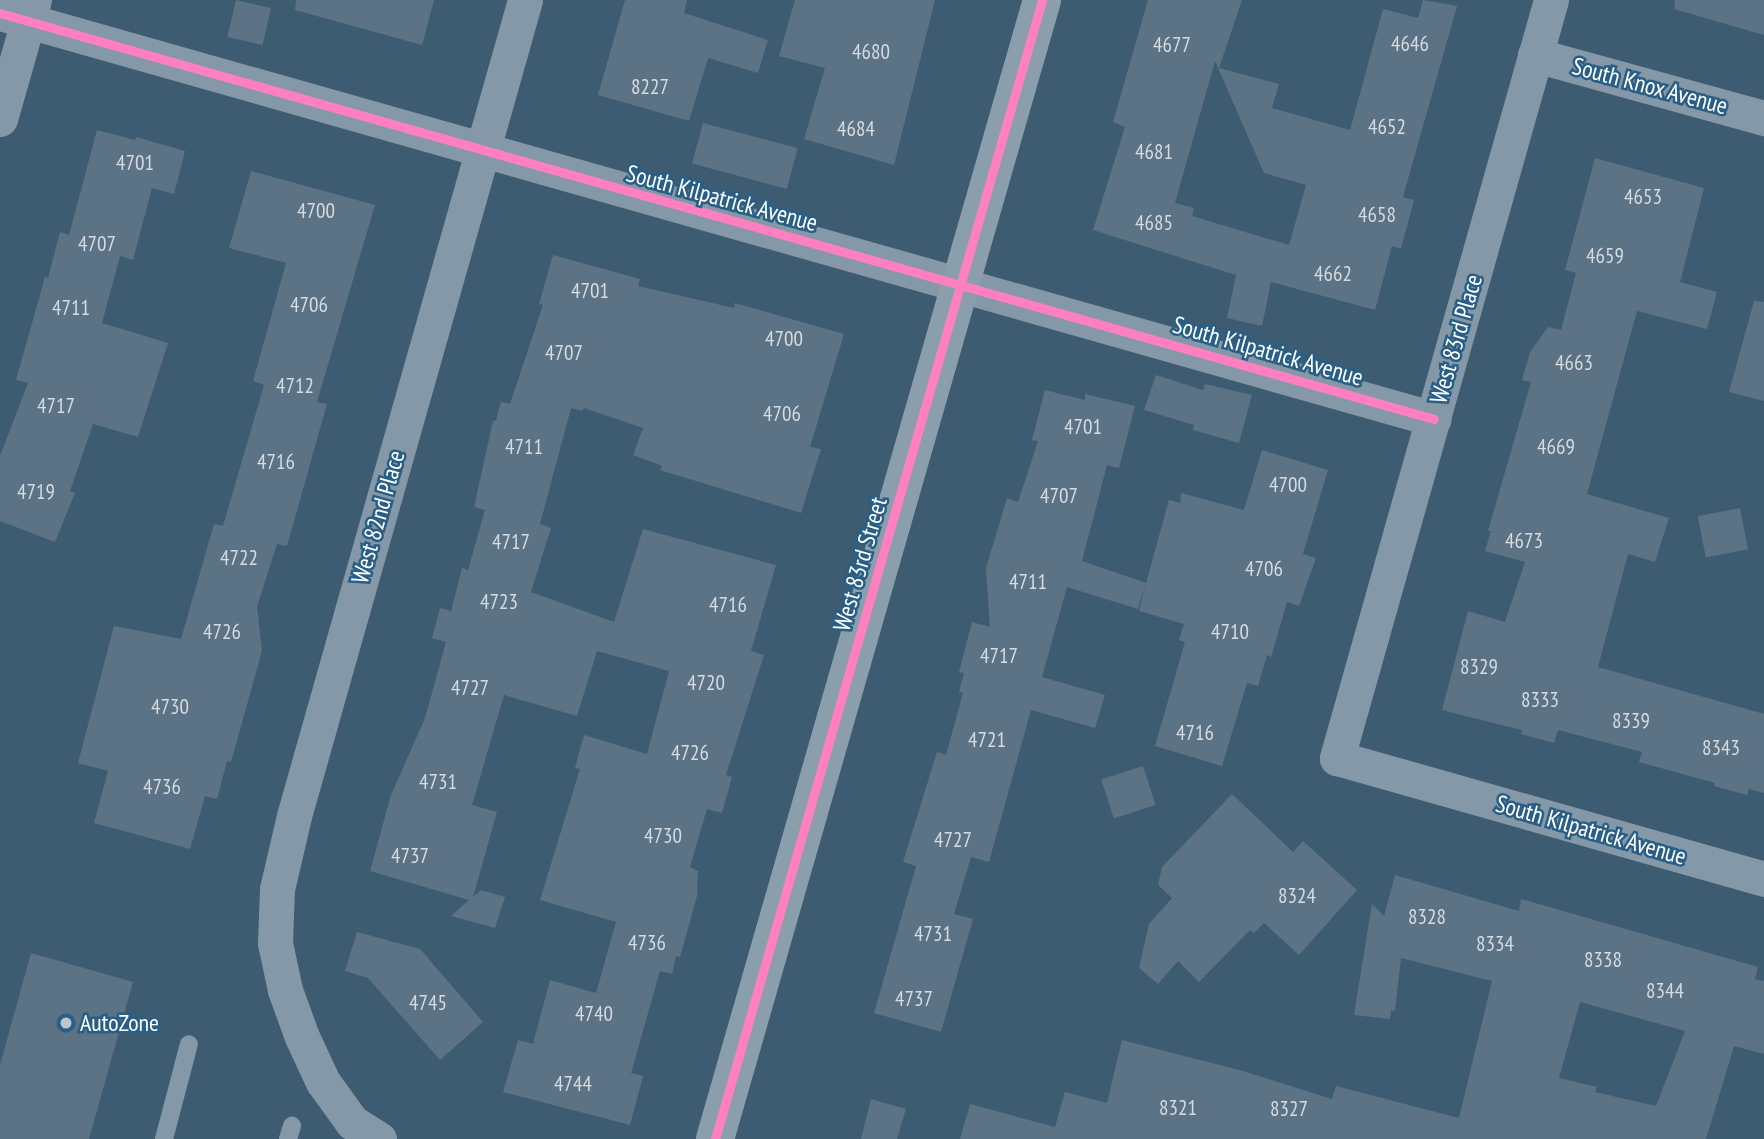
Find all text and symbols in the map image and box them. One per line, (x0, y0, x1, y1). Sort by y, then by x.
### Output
house number: 4646 (1391, 31, 1429, 57)
house number: 4677 (1153, 32, 1191, 58)
house number: 4680 (852, 39, 890, 65)
street label: South Knox Avenue (1569, 51, 1731, 121)
house number: 8227 (631, 74, 669, 100)
house number: 4652 (1368, 114, 1406, 140)
house number: 4684 (837, 116, 875, 142)
house number: 4681 (1135, 139, 1173, 165)
house number: 4701 (116, 150, 154, 176)
street label: South Kilpatrick Avenue (623, 158, 821, 238)
house number: 4653 (1624, 184, 1662, 210)
house number: 4700 (297, 198, 335, 224)
house number: 4658 (1358, 202, 1396, 228)
house number: 4685 (1135, 210, 1173, 236)
house number: 4707 (78, 231, 116, 257)
house number: 4659 (1586, 243, 1624, 269)
house number: 4662 (1314, 261, 1352, 287)
street label: West 83rd Place (1424, 271, 1488, 407)
house number: 4701 (571, 278, 609, 304)
house number: 4706 (290, 292, 328, 318)
house number: 4711 (52, 295, 90, 321)
street label: South Kilpatrick Avenue (1169, 310, 1367, 392)
house number: 4700 (765, 326, 803, 352)
house number: 4707 (545, 340, 583, 366)
house number: 4663 (1555, 350, 1593, 376)
house number: 4712 (276, 373, 314, 399)
house number: 4717 (37, 393, 75, 419)
house number: 4706 (763, 401, 801, 427)
house number: 4701 (1064, 414, 1102, 440)
house number: 4711 (505, 434, 543, 460)
house number: 4669 (1537, 434, 1575, 460)
street label: West 82nd Place (345, 447, 411, 587)
house number: 4716 (257, 449, 295, 475)
house number: 4700 (1269, 472, 1307, 498)
house number: 4719 (17, 479, 55, 505)
house number: 4707 (1040, 483, 1078, 509)
street label: West 83rd Street (827, 494, 893, 634)
house number: 4673 (1505, 528, 1543, 554)
house number: 4717 (492, 529, 530, 555)
house number: 4722 (220, 545, 258, 571)
house number: 4706 (1245, 556, 1283, 582)
house number: 4711 (1009, 569, 1047, 595)
house number: 4723 (480, 589, 518, 615)
house number: 4716 (709, 592, 747, 618)
house number: 4726 (203, 619, 241, 645)
house number: 4710 (1211, 619, 1249, 645)
house number: 4717 (980, 643, 1018, 669)
house number: 8329 (1460, 654, 1498, 680)
house number: 4720 (687, 670, 725, 696)
house number: 4727 (451, 675, 489, 701)
house number: 8333 (1521, 687, 1559, 713)
house number: 4730 (151, 694, 189, 720)
house number: 8339 (1612, 708, 1650, 734)
house number: 4716 (1176, 720, 1214, 746)
house number: 4721 (968, 727, 1006, 753)
house number: 8343 (1702, 735, 1740, 761)
house number: 4726 (671, 740, 709, 766)
house number: 4731 (419, 769, 457, 795)
house number: 4736 (143, 774, 181, 800)
street label: South Kilpatrick Avenue (1492, 789, 1690, 871)
house number: 4730 (644, 823, 682, 849)
house number: 4727 (934, 827, 972, 853)
house number: 4737 (391, 843, 429, 869)
house number: 8324 (1278, 883, 1316, 909)
house number: 8328 (1408, 904, 1446, 930)
house number: 4731 (914, 921, 952, 947)
house number: 4736 (628, 930, 666, 956)
house number: 8334 (1476, 931, 1514, 957)
house number: 8338 (1584, 947, 1622, 973)
house number: 8344 (1646, 978, 1684, 1004)
house number: 4737 (895, 986, 933, 1012)
house number: 4745 (409, 990, 447, 1016)
house number: 4740 (575, 1001, 613, 1027)
place label: AutoZone (80, 1009, 159, 1037)
marker: AutoZone (58, 1015, 74, 1031)
house number: 4744 (554, 1071, 592, 1097)
house number: 8321 (1159, 1095, 1197, 1121)
house number: 8327 (1270, 1096, 1308, 1122)

